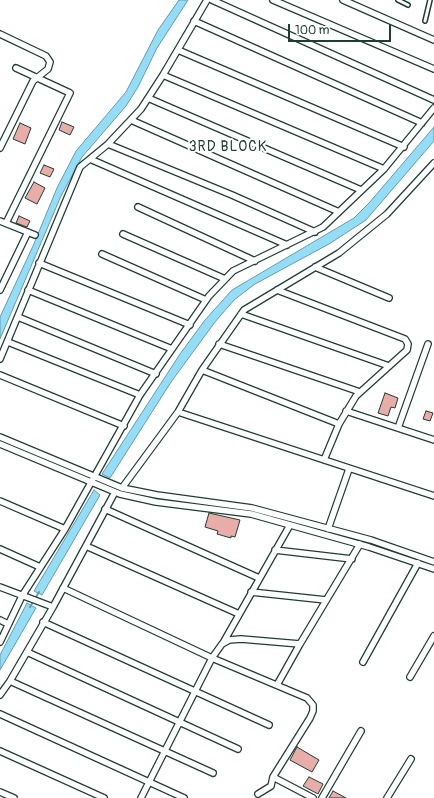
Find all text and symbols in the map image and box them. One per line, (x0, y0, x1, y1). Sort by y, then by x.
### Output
scale bar (290, 16, 393, 42)
text: 100 m (295, 23, 329, 38)
district label: 3RD BLOCK (189, 139, 267, 155)

